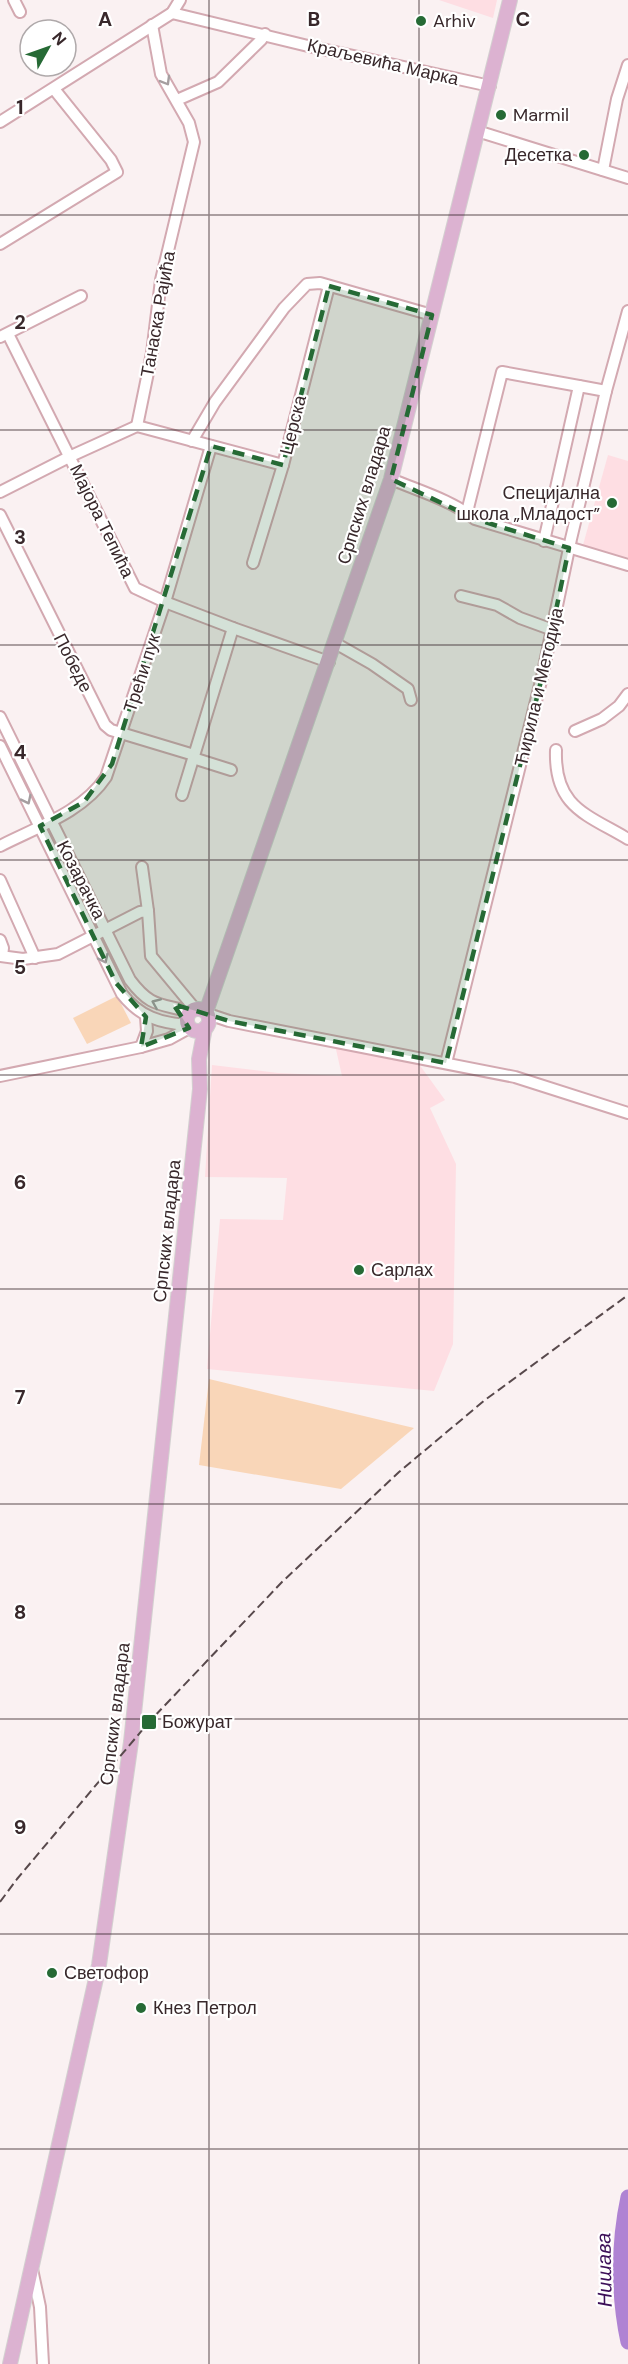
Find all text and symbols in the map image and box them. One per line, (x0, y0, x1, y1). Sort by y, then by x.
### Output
text: A (98, 6, 112, 32)
text: B (308, 6, 320, 32)
text: C (516, 6, 530, 32)
place label: Arhiv (433, 9, 476, 33)
marker: Arhiv (414, 14, 428, 28)
north arrow (18, 18, 78, 78)
text: N (47, 27, 71, 50)
street label: Краљевића Марка (305, 33, 462, 91)
one-way arrow (159, 75, 170, 85)
text: 1 (16, 94, 24, 120)
place label: Marmil (513, 103, 569, 127)
marker: Marmil (494, 108, 508, 122)
place label: Десетка (505, 143, 573, 167)
marker: Десетка (577, 148, 591, 162)
street label: Танаска Рајића (135, 248, 181, 379)
text: 2 (14, 309, 26, 335)
street label: Церска (274, 392, 312, 457)
street label: Српских владара (332, 422, 397, 567)
street label: Мајора Тепића (64, 460, 140, 583)
place label: Специјална школа „Младост” (456, 481, 601, 526)
marker: Специјална школа „Младост” (605, 496, 619, 510)
text: 3 (14, 524, 26, 550)
street label: Ћирила и Методија (509, 604, 569, 769)
street label: Победе (48, 629, 98, 697)
street label: Трећи пук (118, 630, 166, 715)
text: 4 (14, 739, 27, 765)
one-way arrow (20, 794, 31, 805)
street label: Козарачка (51, 836, 112, 925)
one-way arrow (97, 953, 109, 964)
text: 5 (14, 954, 26, 980)
one-way arrow (151, 998, 162, 1010)
street label: Српских владара (148, 1157, 187, 1304)
text: 6 (14, 1169, 26, 1195)
place label: Сарлах (371, 1258, 433, 1282)
marker: Сарлах (352, 1263, 366, 1277)
text: 7 (15, 1384, 26, 1410)
text: 8 (14, 1599, 26, 1625)
street label: Српских владара (94, 1640, 136, 1787)
place label: Божурат (162, 1710, 233, 1734)
marker: Божурат (140, 1713, 158, 1731)
text: 9 (14, 1814, 26, 1840)
place label: Светофор (64, 1961, 149, 1985)
marker: Светофор (45, 1966, 59, 1980)
place label: Кнез Петрол (153, 1996, 257, 2020)
marker: Кнез Петрол (134, 2001, 148, 2015)
water label: Нишава (590, 2233, 618, 2307)

